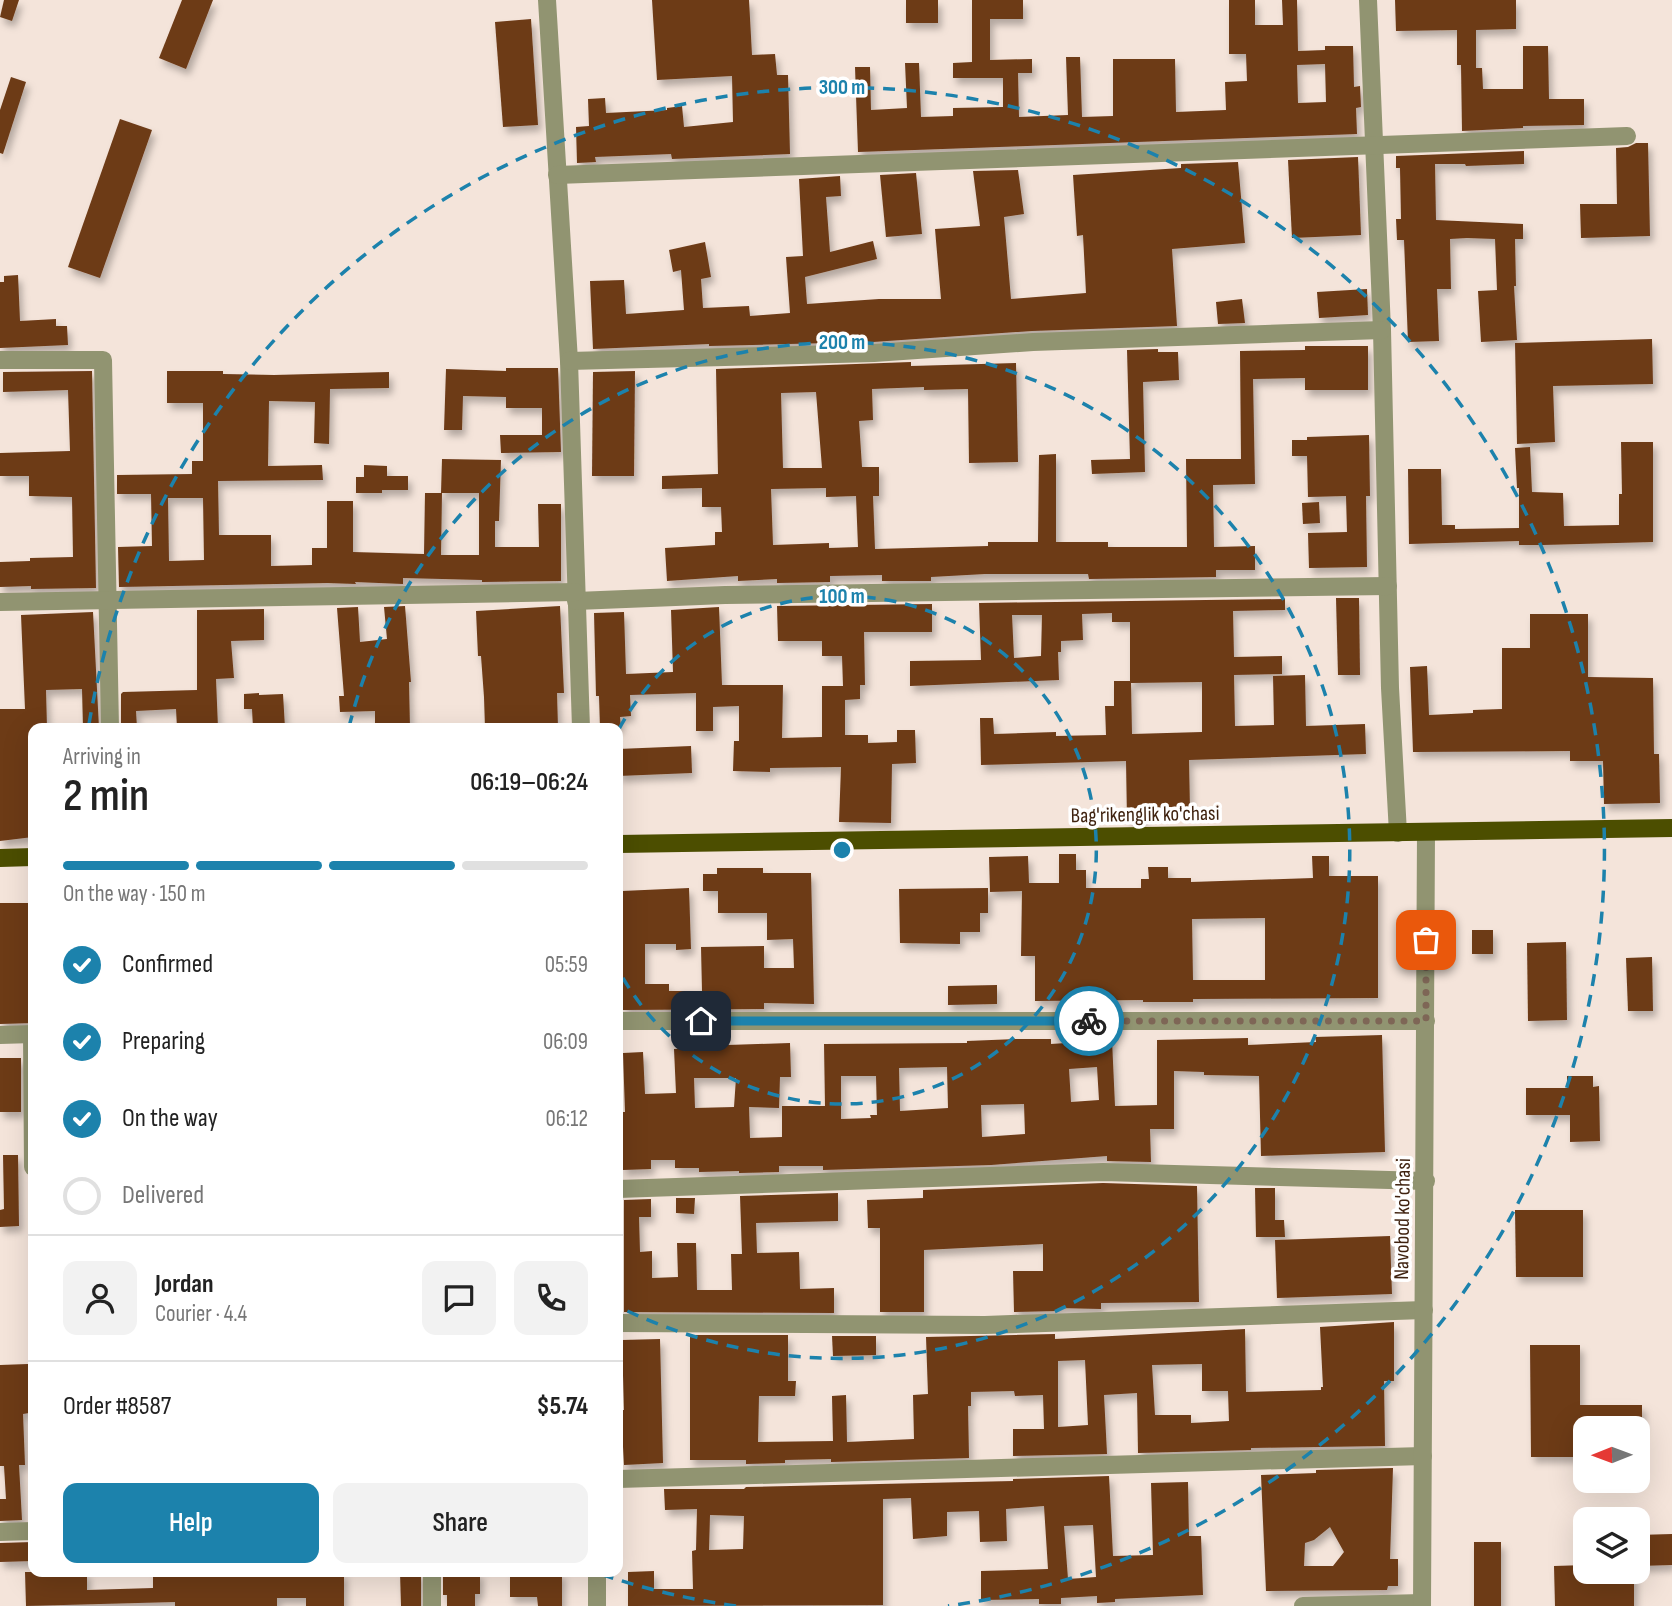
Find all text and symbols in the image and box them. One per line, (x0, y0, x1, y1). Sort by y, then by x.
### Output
text: 300 m (819, 75, 865, 100)
text: 200 m (819, 330, 865, 355)
text: 100 m (819, 584, 865, 609)
text: Arriving in (63, 743, 141, 771)
text: 06:19–06:24 (470, 767, 588, 798)
text: 2 min (63, 769, 149, 824)
street label: Bag'rikenglik ko'chasi (1070, 801, 1220, 828)
centre of rings (830, 838, 854, 862)
text: On the way · 150 m (63, 880, 206, 908)
pin (1396, 910, 1456, 970)
icon: bag (1407, 921, 1445, 959)
icon: check (63, 946, 101, 984)
text: Confirmed (122, 949, 213, 980)
text: 05:59 (545, 951, 588, 979)
courier (1054, 986, 1124, 1056)
pin (671, 991, 731, 1051)
icon: home (682, 1002, 720, 1040)
icon: bike (1070, 1002, 1108, 1040)
icon: check (63, 1023, 101, 1061)
text: Preparing (122, 1026, 205, 1057)
text: 06:09 (543, 1028, 588, 1056)
icon: check (63, 1100, 101, 1138)
text: On the way (122, 1103, 218, 1134)
text: 06:12 (546, 1105, 588, 1133)
street label: Navobod ko'chasi (1389, 1158, 1416, 1280)
text: Delivered (122, 1180, 204, 1211)
button: person (63, 1261, 137, 1335)
button: chat (422, 1261, 496, 1335)
button: phone (514, 1261, 588, 1335)
text: Jordan (155, 1269, 213, 1300)
text: Courier · 4.4 (155, 1300, 247, 1328)
text: Order #8587 (63, 1391, 171, 1422)
text: $5.74 (536, 1391, 588, 1422)
north arrow (1573, 1416, 1650, 1493)
map controls (1573, 1416, 1650, 1584)
button: Help (63, 1483, 319, 1563)
button: Share (333, 1483, 588, 1563)
button: layers (1573, 1507, 1650, 1584)

